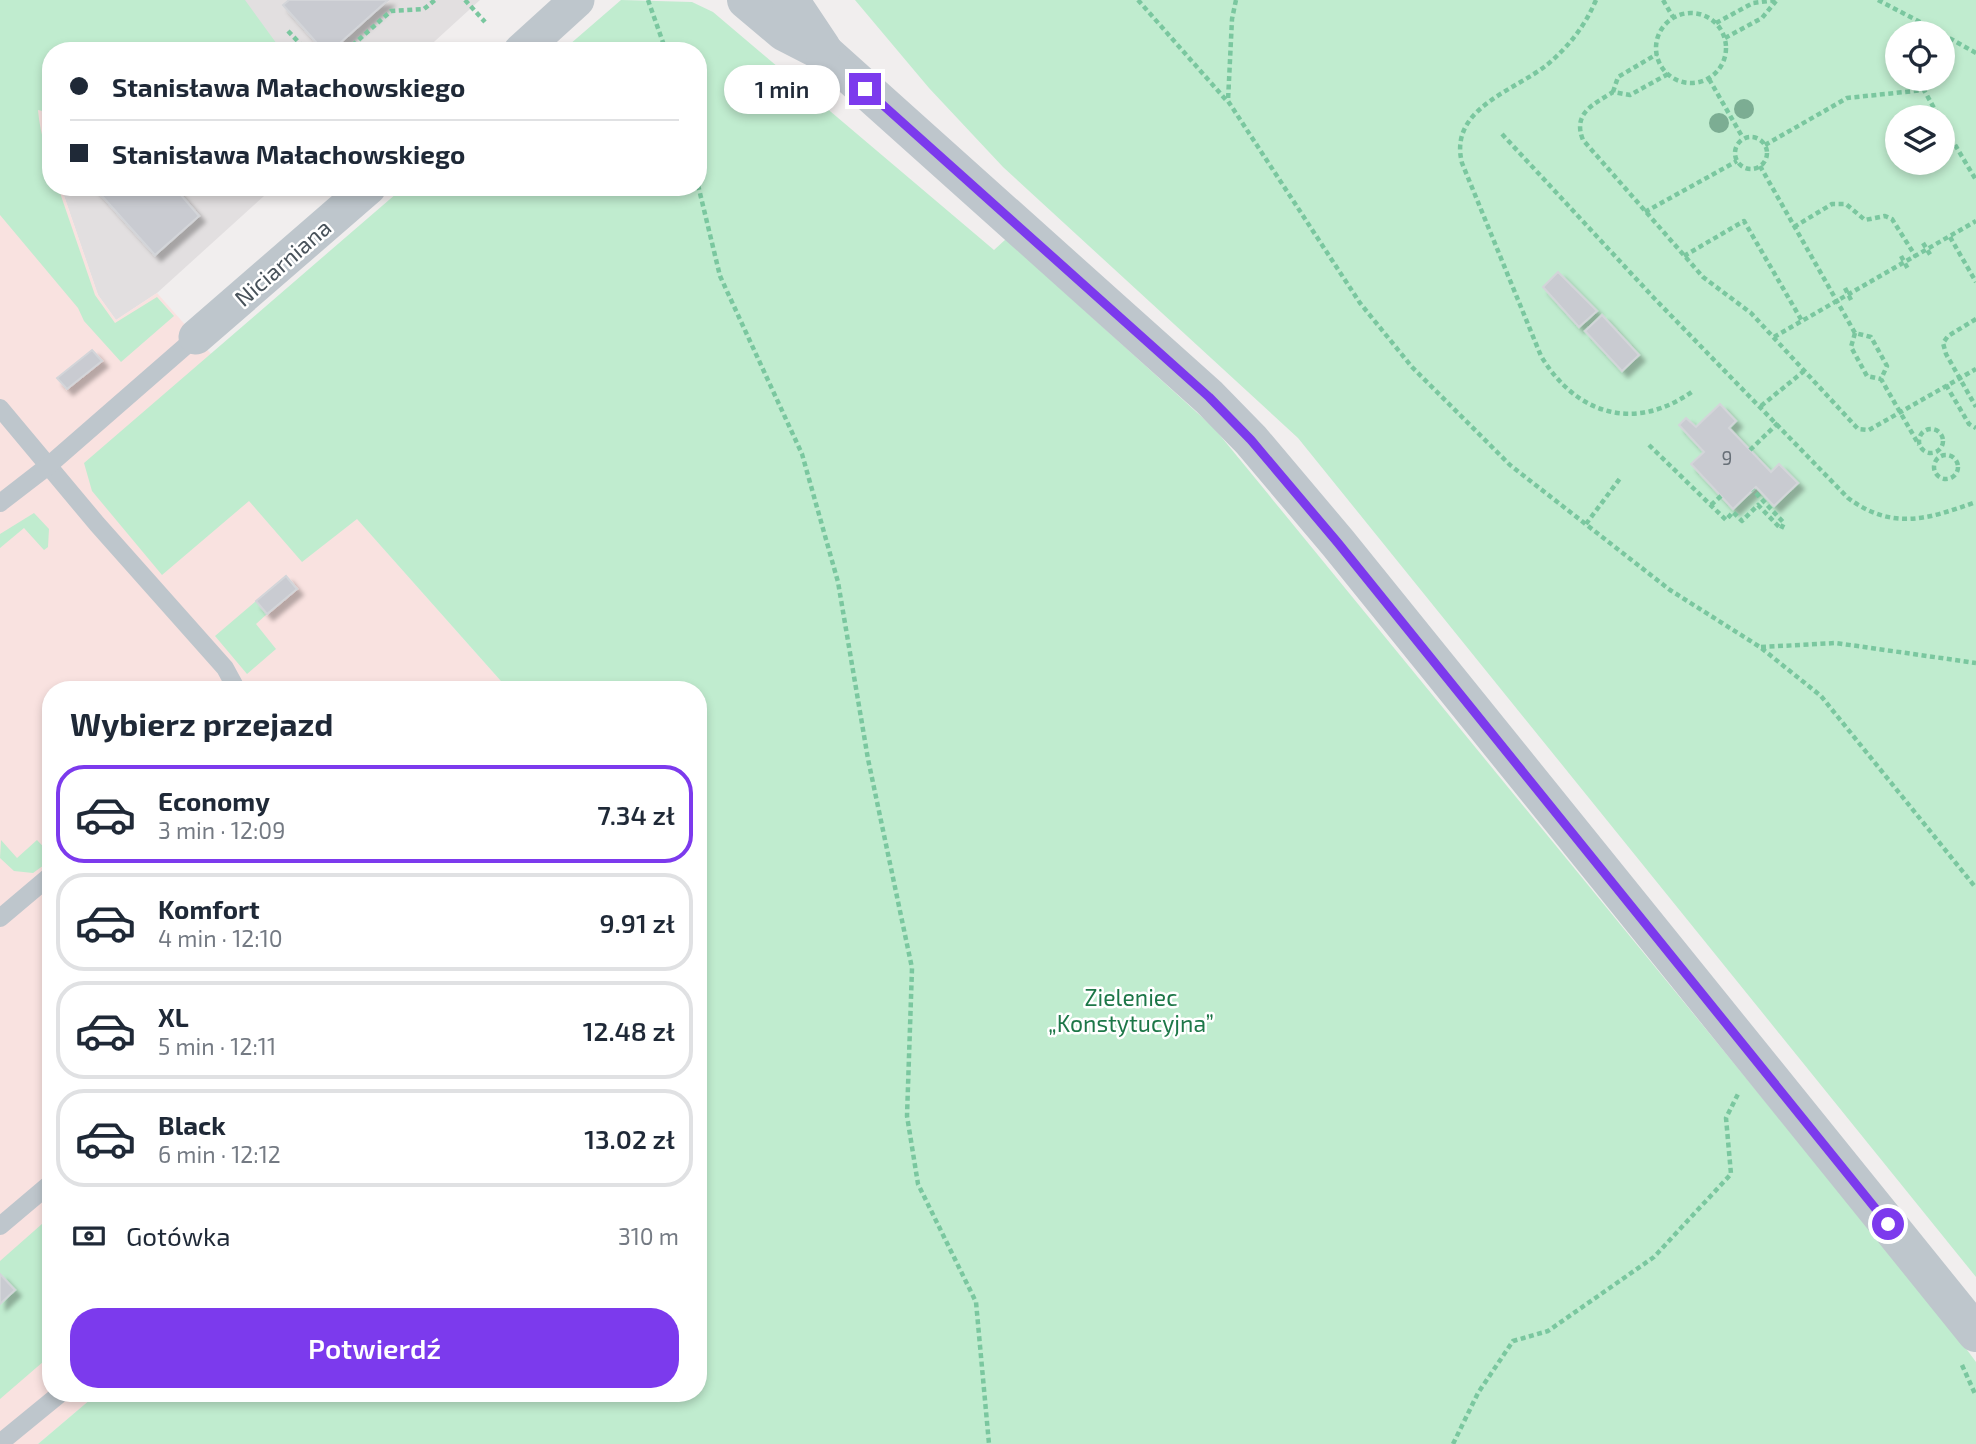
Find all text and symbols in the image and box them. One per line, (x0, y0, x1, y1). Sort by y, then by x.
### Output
map controls (1885, 21, 1955, 175)
button: locate (1885, 21, 1955, 91)
callout: 1 min (725, 64, 840, 114)
text: Stanisława Małachowskiego (112, 71, 465, 102)
route end (849, 73, 881, 105)
text: 1 min (755, 75, 809, 103)
button: layers (1885, 105, 1955, 175)
text: Stanisława Małachowskiego (112, 138, 465, 169)
street label: Niciarniana (228, 213, 336, 312)
house number: 9 (1722, 446, 1732, 469)
text: Wybierz przejazd (70, 704, 333, 742)
icon: car (74, 783, 137, 846)
text: Economy (158, 785, 270, 816)
text: 7.34 zł (597, 799, 675, 830)
text: 3 min · 12:09 (158, 816, 285, 844)
icon: car (74, 891, 137, 954)
text: Komfort (158, 893, 260, 924)
text: 9.91 zł (599, 907, 675, 938)
text: 4 min · 12:10 (158, 924, 283, 952)
park label: Zieleniec „Konstytucyjna” (1048, 983, 1214, 1037)
icon: car (74, 999, 137, 1062)
text: XL (158, 1001, 189, 1032)
text: 12.48 zł (583, 1015, 675, 1046)
text: 5 min · 12:11 (158, 1032, 276, 1060)
icon: car (74, 1107, 137, 1170)
text: Black (158, 1109, 226, 1140)
text: 13.02 zł (584, 1123, 675, 1154)
text: 6 min · 12:12 (158, 1140, 281, 1168)
route start (1872, 1208, 1904, 1240)
icon: cash (70, 1217, 108, 1255)
text: Gotówka (126, 1220, 231, 1251)
text: 310 m (618, 1222, 679, 1250)
button: Potwierdź (70, 1308, 679, 1388)

